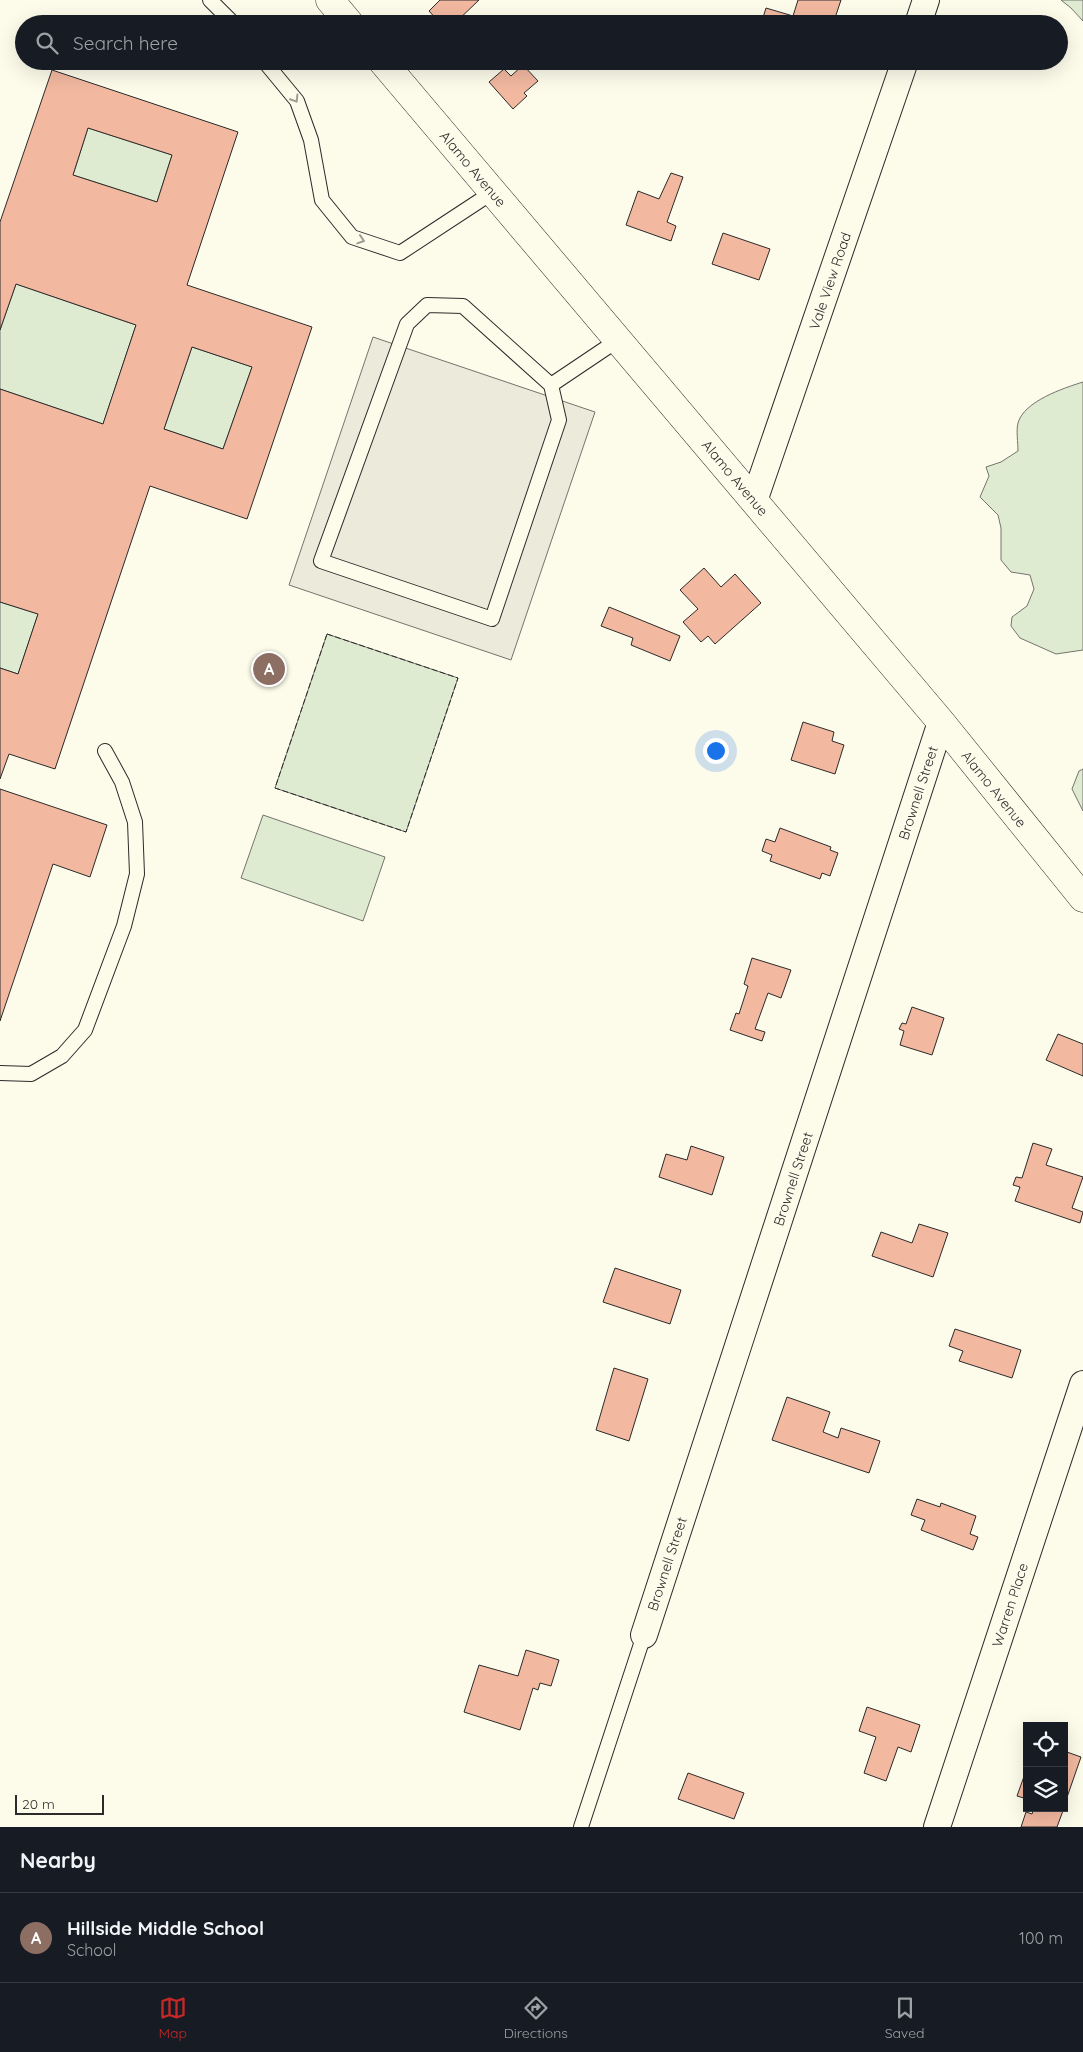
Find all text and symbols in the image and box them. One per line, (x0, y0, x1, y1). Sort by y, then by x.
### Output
search box (15, 15, 1068, 70)
icon: search (33, 29, 61, 57)
text: Search here (73, 31, 178, 55)
one-way arrow (288, 94, 298, 103)
street label: Alamo Avenue (436, 127, 510, 211)
street label: Vale View Road (805, 230, 855, 332)
one-way arrow (356, 235, 365, 245)
street label: Alamo Avenue (698, 436, 772, 520)
pin: A (253, 650, 285, 688)
your location (703, 738, 729, 764)
street label: Brownell Street (894, 744, 942, 842)
street label: Alamo Avenue (958, 747, 1031, 831)
street label: Brownell Street (769, 1130, 817, 1228)
street label: Brownell Street (643, 1515, 691, 1613)
street label: Warren Place (988, 1561, 1032, 1649)
map controls (1023, 1722, 1068, 1812)
button: locate (1023, 1722, 1068, 1767)
button: layers (1023, 1767, 1068, 1812)
scale bar (15, 1792, 104, 1815)
text: 20 m (22, 1795, 55, 1813)
text: Nearby (20, 1847, 96, 1873)
text: Hillside Middle School (67, 1916, 264, 1940)
text: A (31, 1928, 41, 1948)
text: 100 m (1019, 1928, 1063, 1948)
text: School (67, 1940, 116, 1960)
tab: Map (158, 1994, 187, 2042)
tab: Directions (504, 1994, 568, 2042)
tab: Saved (885, 1994, 925, 2042)

